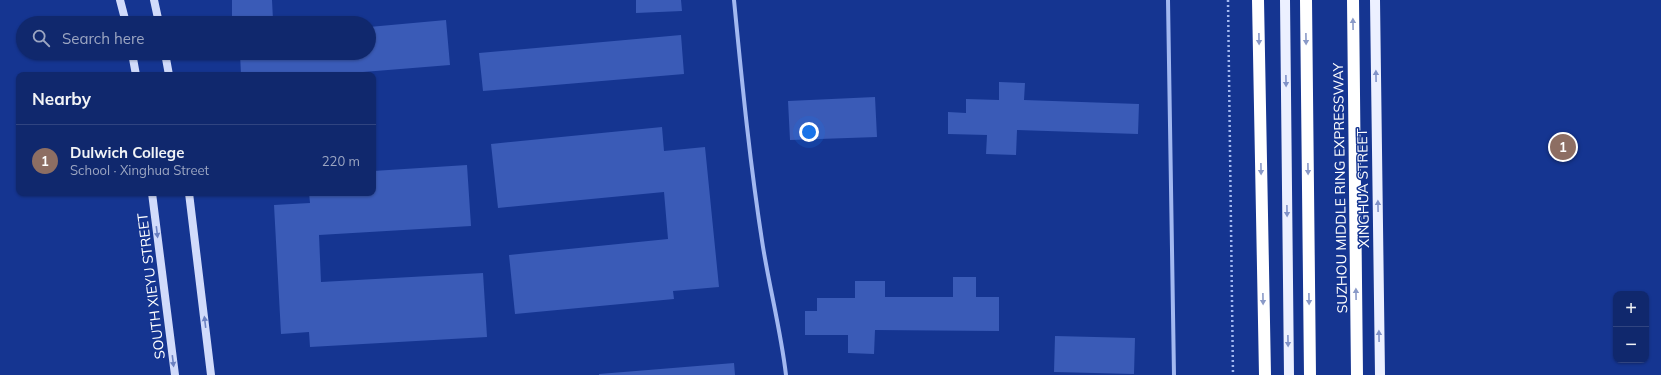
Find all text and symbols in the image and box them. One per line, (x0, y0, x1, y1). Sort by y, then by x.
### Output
search box (16, 16, 376, 60)
one-way arrow (1350, 17, 1356, 30)
icon: search (30, 27, 52, 49)
text: Search here (62, 29, 144, 48)
one-way arrow (1255, 33, 1262, 45)
one-way arrow (1303, 33, 1310, 45)
street label: SUZHOU MIDDLE RING EXPRESSWAY (1329, 62, 1351, 313)
one-way arrow (1373, 69, 1379, 82)
one-way arrow (1283, 75, 1289, 88)
text: Nearby (32, 88, 91, 109)
your location (799, 122, 819, 142)
street label: XINGHUA STREET (1353, 127, 1373, 248)
pin: 1 (1550, 132, 1576, 162)
text: Dulwich College (70, 143, 184, 162)
text: 1 (41, 153, 49, 169)
text: 220 m (322, 153, 360, 169)
text: School · Xinghua Street (70, 162, 209, 178)
one-way arrow (1258, 163, 1264, 176)
one-way arrow (1305, 163, 1311, 176)
one-way arrow (1375, 199, 1381, 212)
one-way arrow (1284, 205, 1290, 218)
street label: SOUTH XIEYU STREET (133, 211, 169, 360)
one-way arrow (154, 226, 160, 238)
one-way arrow (1353, 288, 1360, 300)
map controls (1613, 291, 1649, 363)
button: + (1613, 291, 1649, 327)
one-way arrow (1260, 293, 1266, 306)
one-way arrow (1306, 293, 1312, 306)
one-way arrow (201, 316, 208, 328)
button: − (1613, 327, 1649, 363)
one-way arrow (1376, 329, 1382, 342)
one-way arrow (1285, 335, 1291, 348)
one-way arrow (170, 355, 176, 367)

